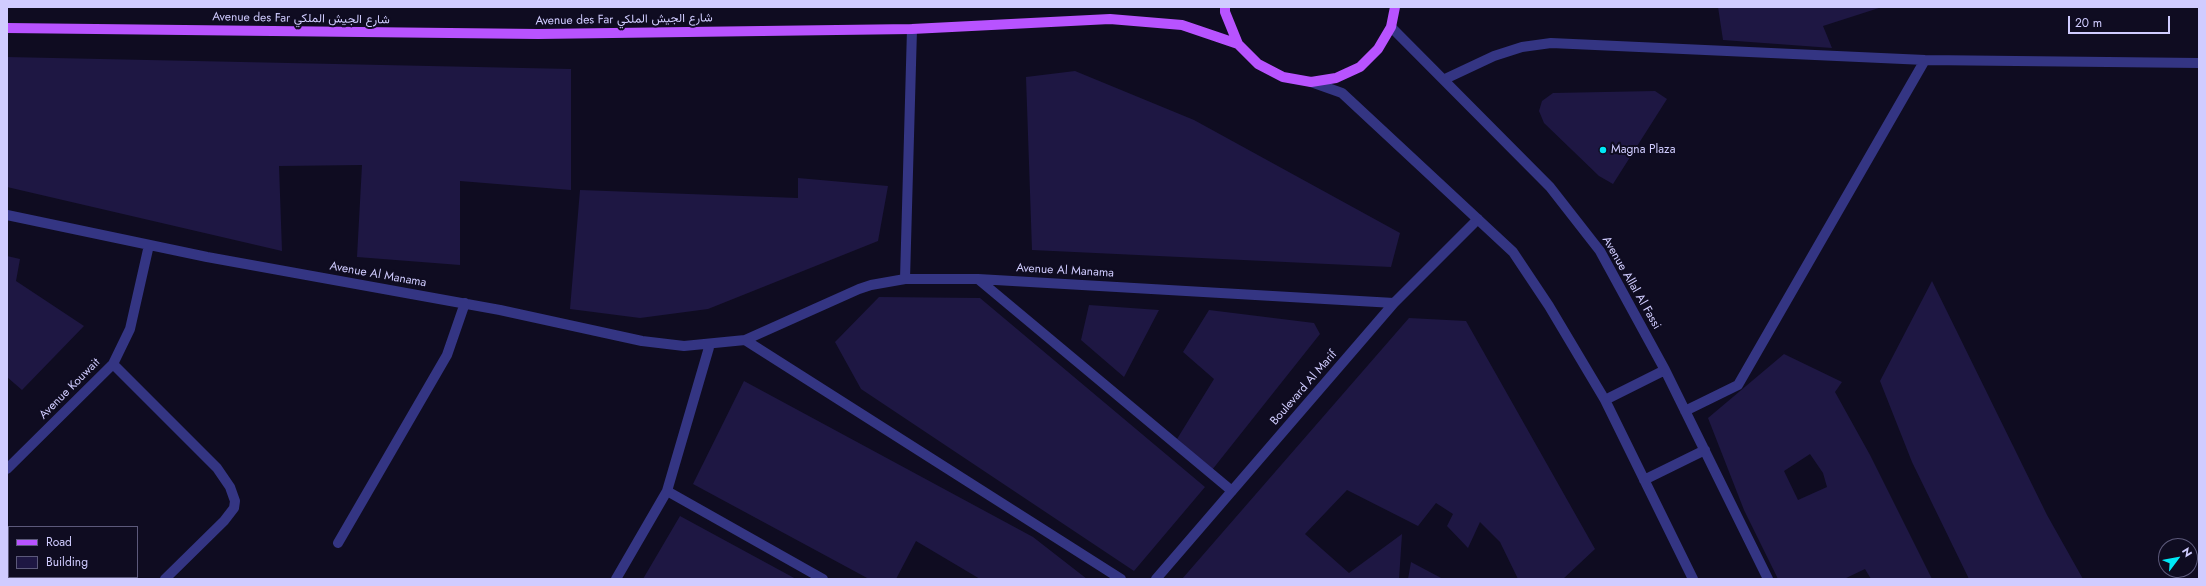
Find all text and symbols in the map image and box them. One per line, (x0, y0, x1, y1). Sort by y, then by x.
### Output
scale bar (2070, 8, 2172, 34)
street label: Avenue des Far شارع الجيش الملكي (212, 10, 390, 28)
street label: Avenue des Far شارع الجيش الملكي (535, 11, 713, 29)
text: 20 m (2075, 14, 2102, 32)
place label: Magna Plaza (1611, 143, 1675, 157)
marker: Magna Plaza (1598, 145, 1608, 155)
street label: Avenue Allal Al Fassi (1599, 234, 1663, 332)
street label: Avenue Al Manama (329, 259, 427, 291)
street label: Avenue Al Manama (1016, 261, 1114, 281)
street label: Boulevard Al Marif (1268, 348, 1340, 428)
street label: Avenue Kouwait (37, 356, 103, 422)
legend (8, 526, 138, 578)
text: Road (46, 533, 72, 551)
north arrow (2158, 538, 2198, 578)
text: N (2178, 544, 2196, 560)
text: Building (46, 553, 88, 571)

